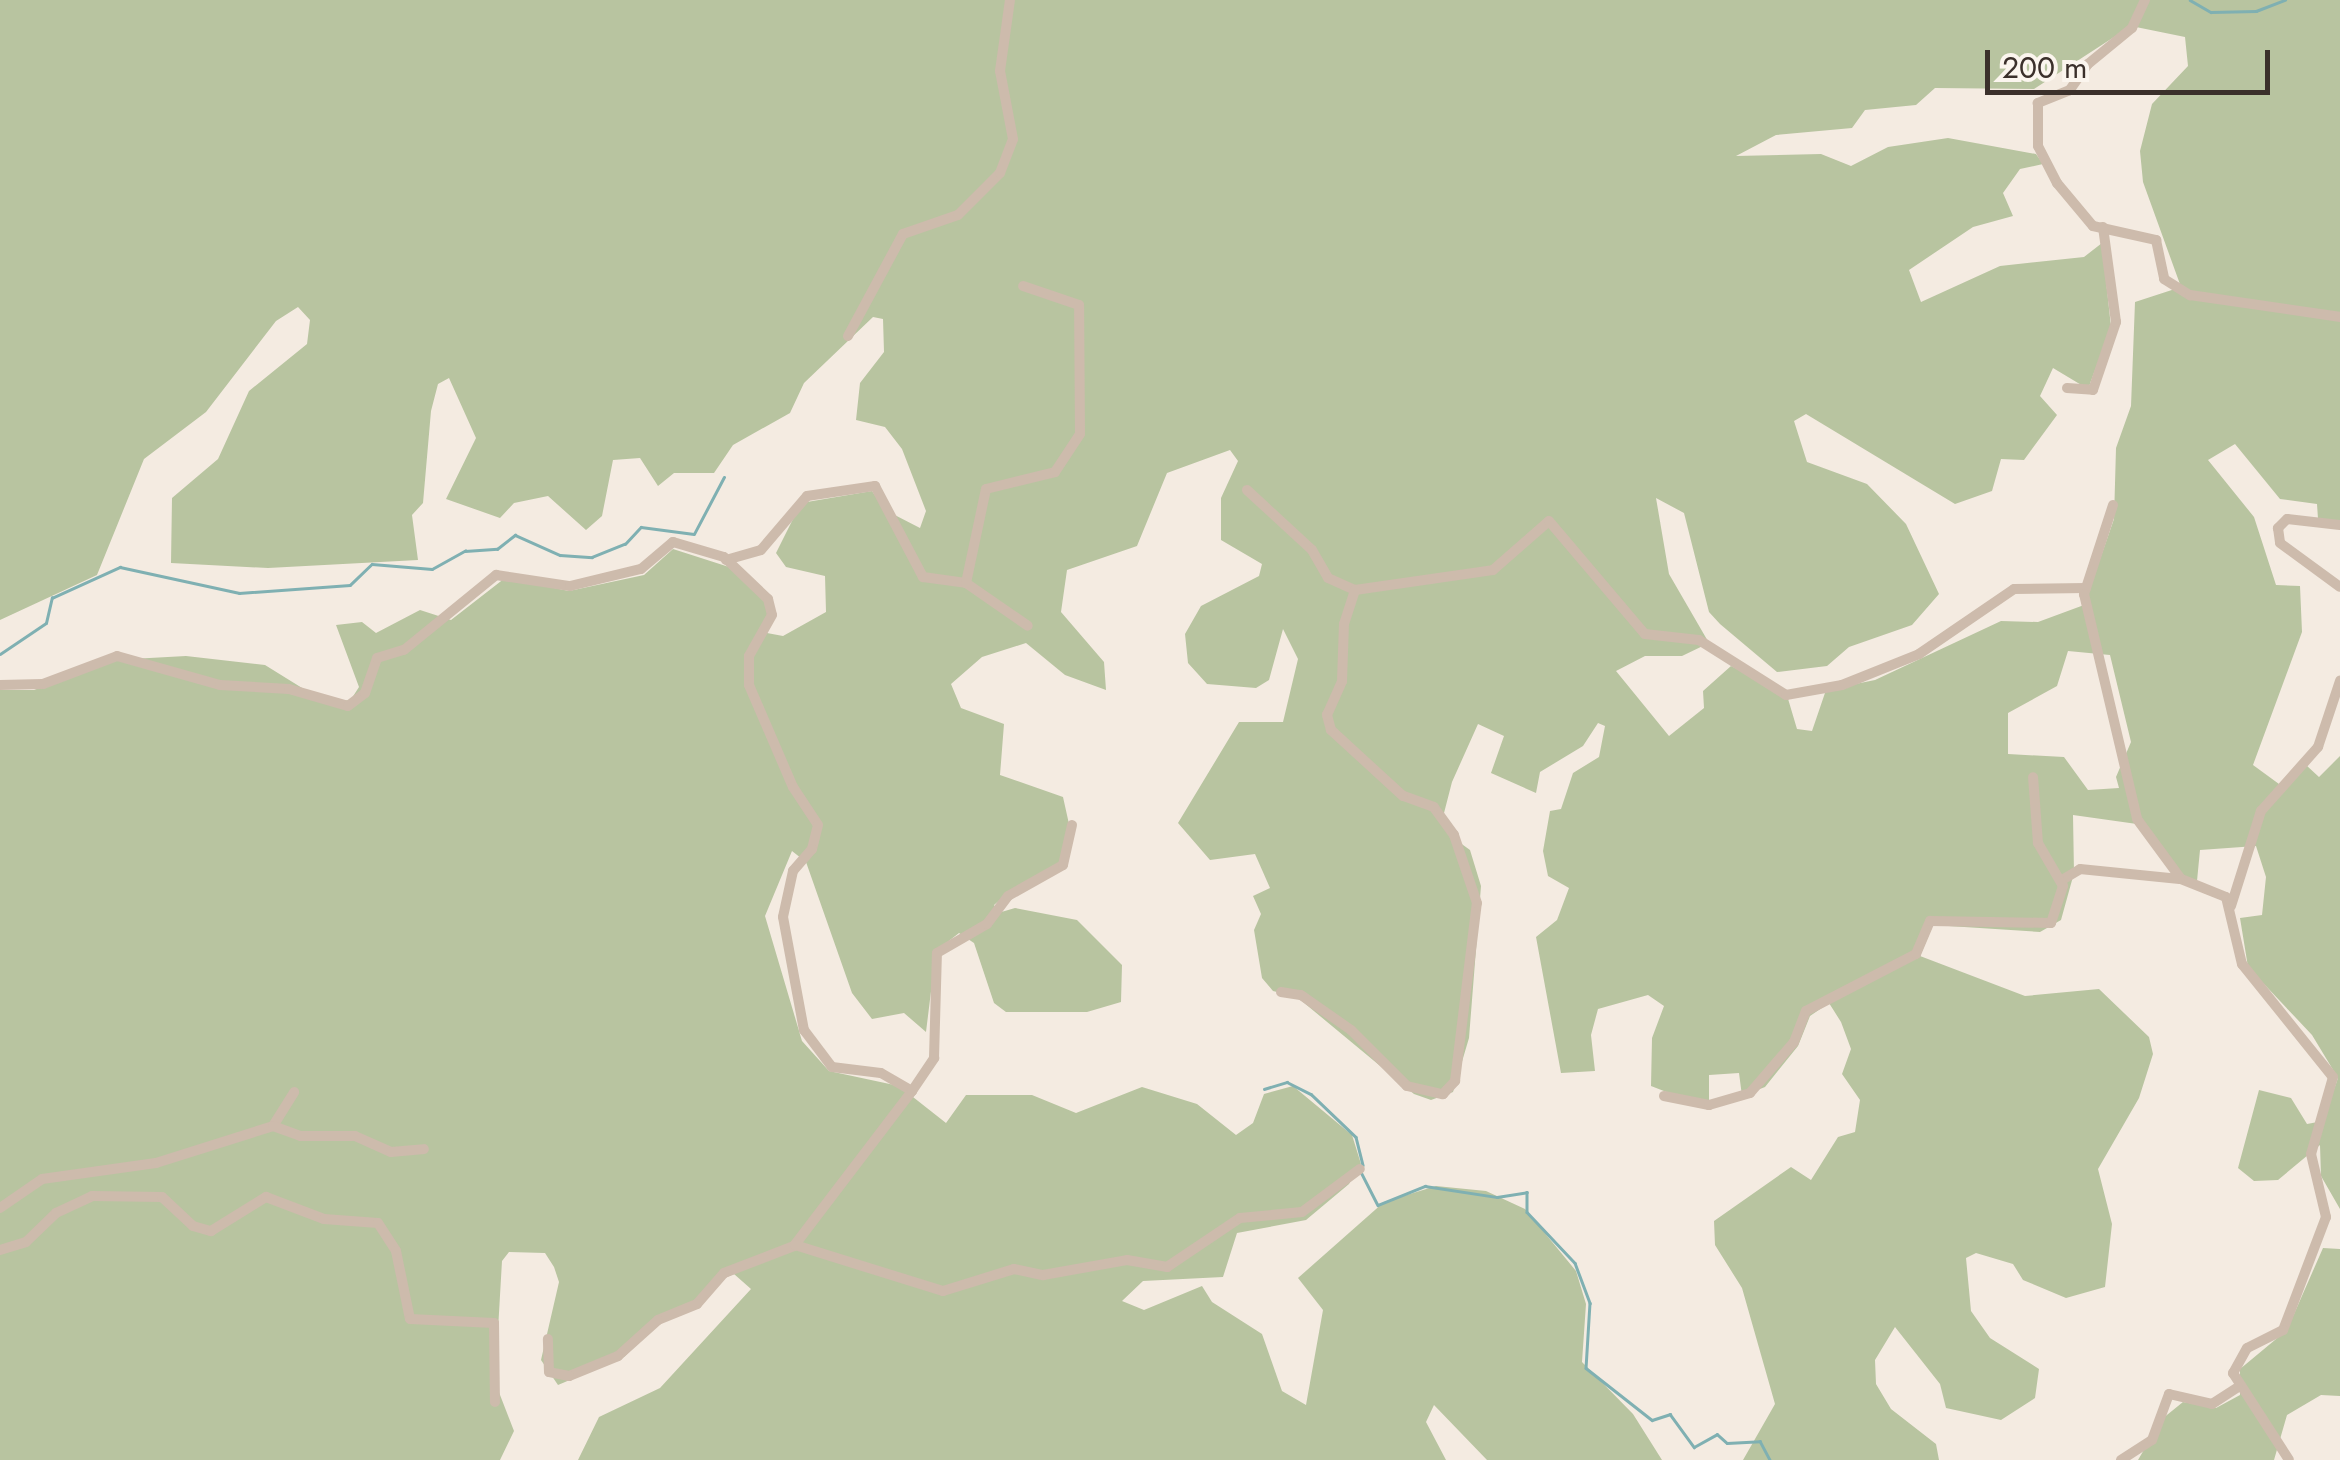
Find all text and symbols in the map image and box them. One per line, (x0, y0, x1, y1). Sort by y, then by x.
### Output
scale bar (1990, 30, 2275, 92)
text: 200 m (2002, 46, 2087, 89)

